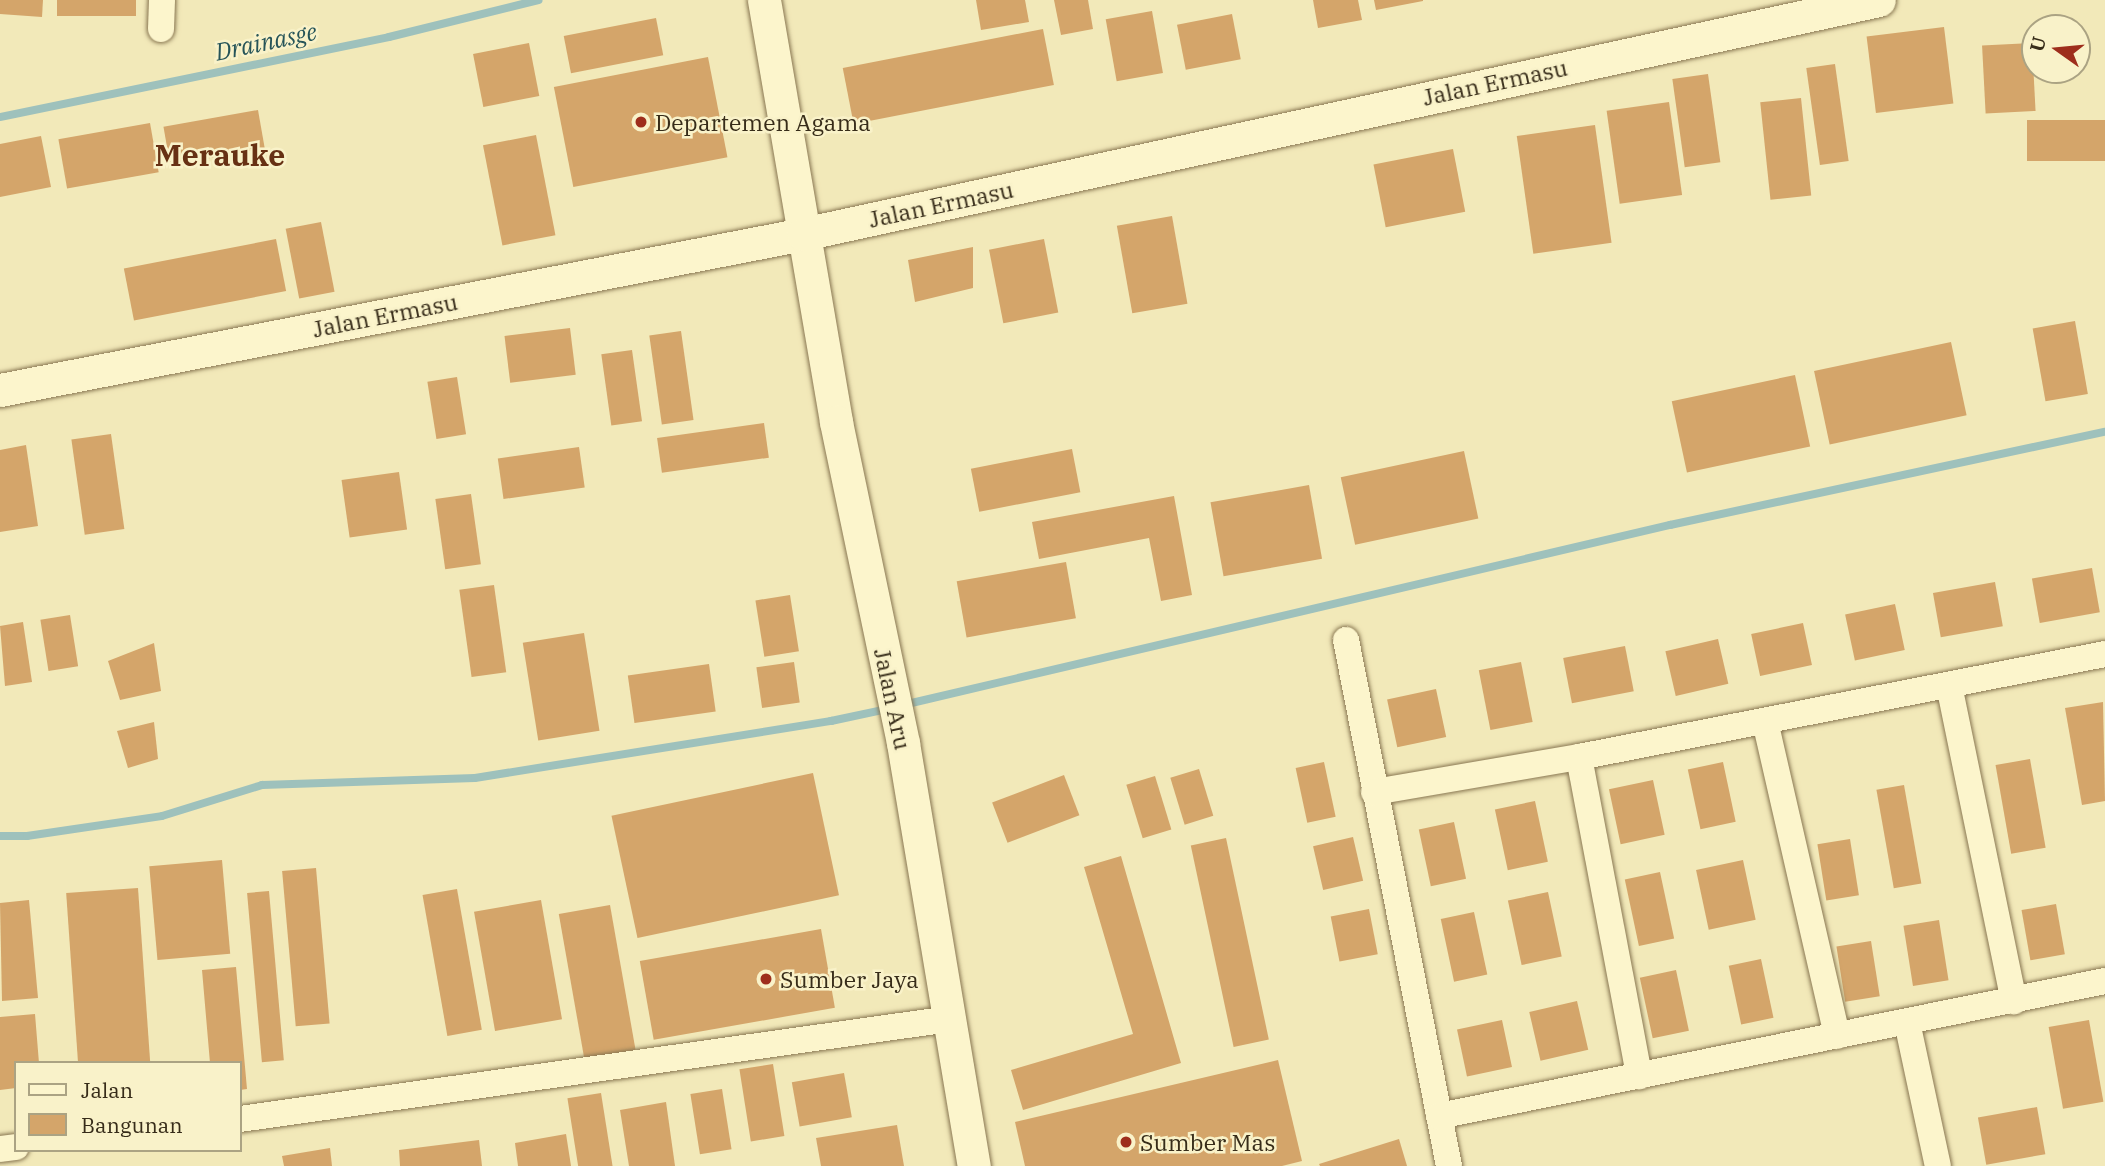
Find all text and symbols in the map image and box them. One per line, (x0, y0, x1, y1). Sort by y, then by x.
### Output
north arrow (2021, 14, 2091, 84)
water label: Drainasge (212, 17, 320, 67)
text: U (2024, 34, 2051, 54)
street label: Jalan Ermasu (1420, 53, 1570, 111)
place label: Departemen Agama (655, 108, 871, 136)
marker: Departemen Agama (633, 114, 649, 130)
district label: Merauke (155, 137, 285, 173)
street label: Jalan Ermasu (866, 175, 1016, 233)
street label: Jalan Ermasu (310, 287, 460, 343)
street label: Jalan Aru (869, 646, 917, 752)
place label: Sumber Jaya (780, 965, 919, 993)
marker: Sumber Jaya (758, 971, 774, 987)
legend (14, 1061, 242, 1152)
text: Jalan (81, 1076, 133, 1104)
text: Bangunan (81, 1111, 183, 1139)
place label: Sumber Mas (1140, 1128, 1275, 1156)
marker: Sumber Mas (1118, 1134, 1134, 1150)

